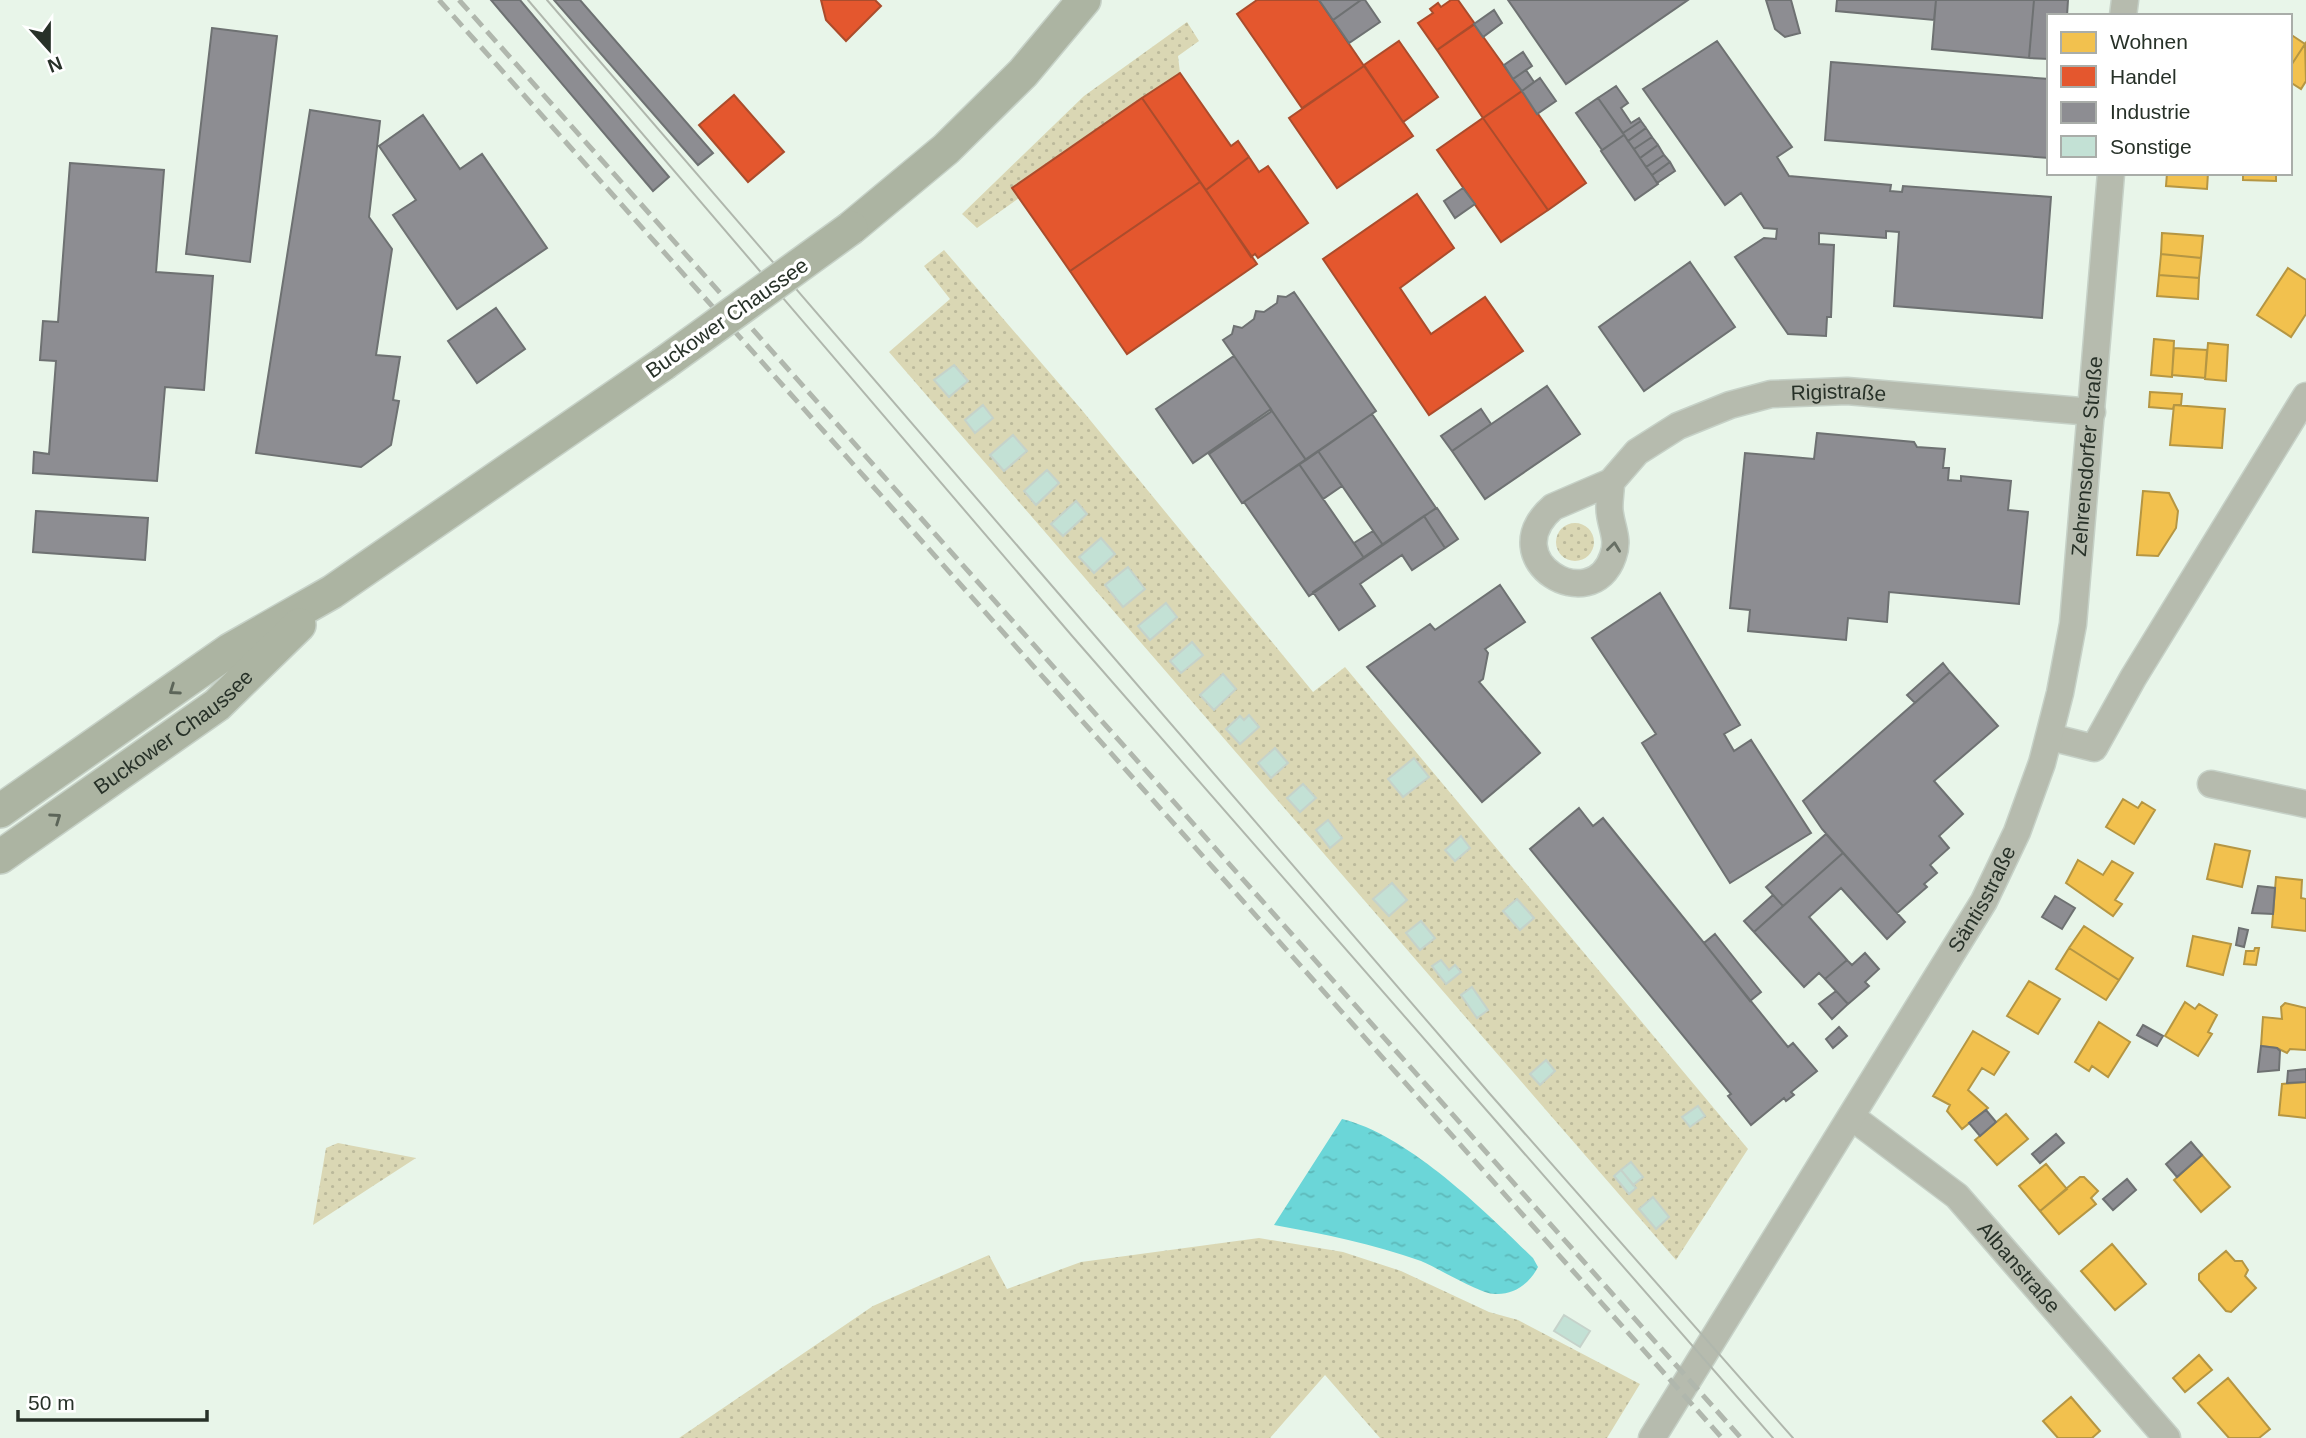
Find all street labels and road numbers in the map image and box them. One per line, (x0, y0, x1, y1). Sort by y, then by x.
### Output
street label: Buckower Chaussee (641, 253, 812, 382)
street label: Zehrensdorfer Straße (2067, 355, 2107, 557)
street label: Rigistraße (1790, 379, 1887, 405)
street label: Buckower Chaussee (89, 665, 257, 799)
street label: Säntisstraße (1943, 842, 2020, 956)
street label: Albanstraße (1974, 1217, 2065, 1317)

